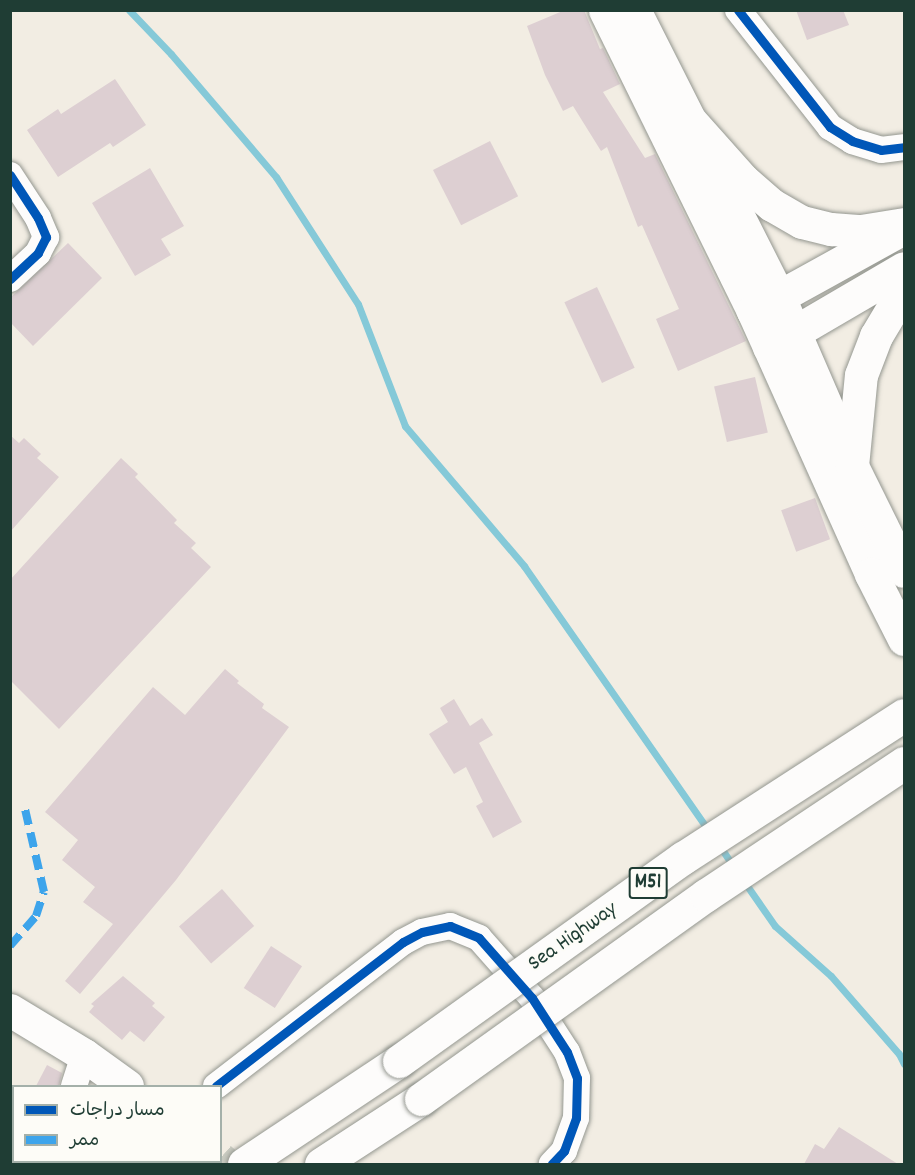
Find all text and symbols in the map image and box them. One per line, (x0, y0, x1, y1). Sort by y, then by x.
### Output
road number: M51 (628, 865, 668, 901)
street label: Sea Highway (523, 897, 623, 977)
legend (12, 1085, 222, 1163)
text: مسار دراجات (70, 1099, 165, 1124)
text: ممر (70, 1129, 99, 1154)

